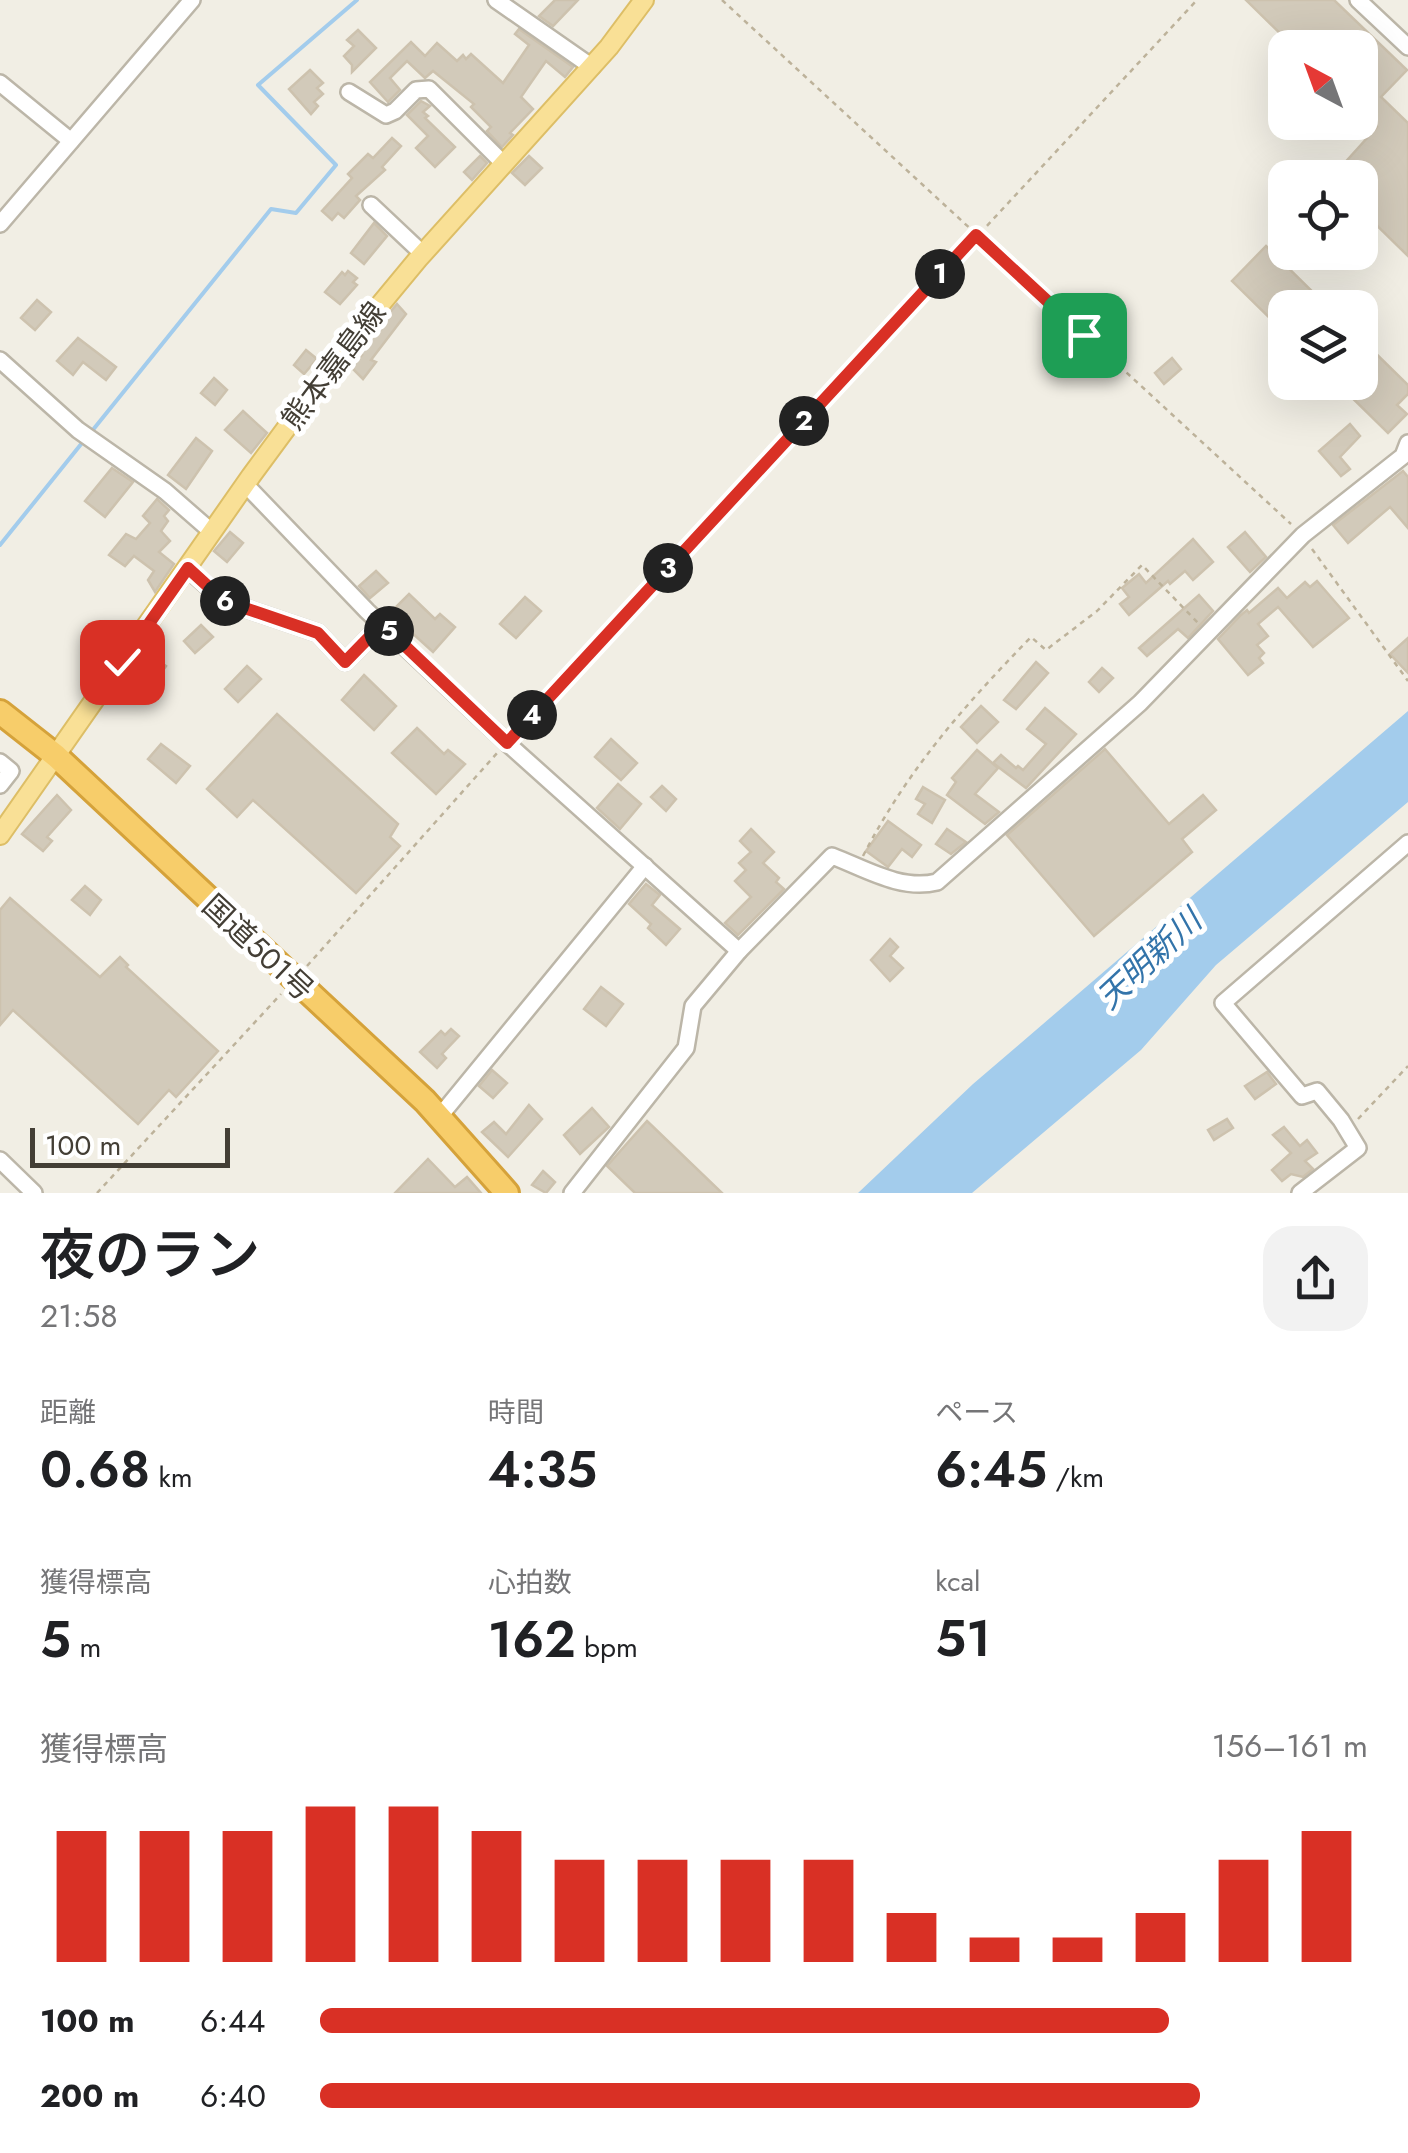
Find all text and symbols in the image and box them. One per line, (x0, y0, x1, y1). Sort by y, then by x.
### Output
north arrow (1268, 30, 1378, 140)
map controls (1268, 30, 1378, 400)
button: locate (1268, 160, 1378, 270)
pin: 1 (915, 249, 965, 299)
text: 1 (933, 253, 947, 294)
button: layers (1268, 290, 1378, 400)
street label: 熊本嘉島線 (271, 293, 396, 439)
pin (1042, 293, 1127, 378)
icon: arrive (1057, 308, 1112, 363)
pin: 2 (779, 396, 829, 446)
text: 2 (795, 400, 813, 441)
pin: 3 (643, 543, 693, 593)
text: 3 (659, 547, 677, 588)
pin: 6 (200, 576, 250, 626)
text: 6 (216, 580, 234, 621)
pin: 5 (364, 606, 414, 656)
text: 5 (380, 610, 398, 651)
pin (80, 620, 165, 705)
icon: check (95, 635, 150, 690)
pin: 4 (507, 690, 557, 740)
text: 4 (522, 694, 542, 735)
street label: 国道501号 (193, 885, 324, 1011)
water label: 天明新川 (1087, 896, 1214, 1019)
scale bar (30, 1123, 230, 1168)
text: 100 m (45, 1125, 121, 1166)
text: 夜のラン (40, 1215, 260, 1295)
button: share (1263, 1226, 1368, 1331)
text: 21:58 (40, 1293, 118, 1339)
text: 距離 (40, 1392, 96, 1433)
text: 時間 (488, 1392, 544, 1433)
text: ペース (935, 1392, 1018, 1433)
text: 0.68 (40, 1433, 150, 1506)
text: 4:35 (488, 1433, 597, 1506)
text: 6:45 (935, 1433, 1047, 1506)
text: km (150, 1457, 193, 1498)
text: /km (1047, 1457, 1104, 1498)
text: kcal (935, 1561, 981, 1602)
text: 獲得標高 (40, 1562, 152, 1603)
text: 心拍数 (488, 1562, 572, 1603)
text: 51 (935, 1602, 991, 1675)
text: 5 (40, 1603, 71, 1676)
text: 162 (488, 1603, 576, 1676)
text: m (71, 1627, 101, 1668)
text: bpm (576, 1627, 638, 1668)
text: 156–161 m (1212, 1723, 1368, 1769)
text: 獲得標高 (40, 1726, 168, 1772)
text: 100 m (40, 1998, 135, 2044)
text: 6:44 (200, 1998, 265, 2044)
text: 200 m (40, 2073, 139, 2119)
text: 6:40 (200, 2073, 266, 2119)

